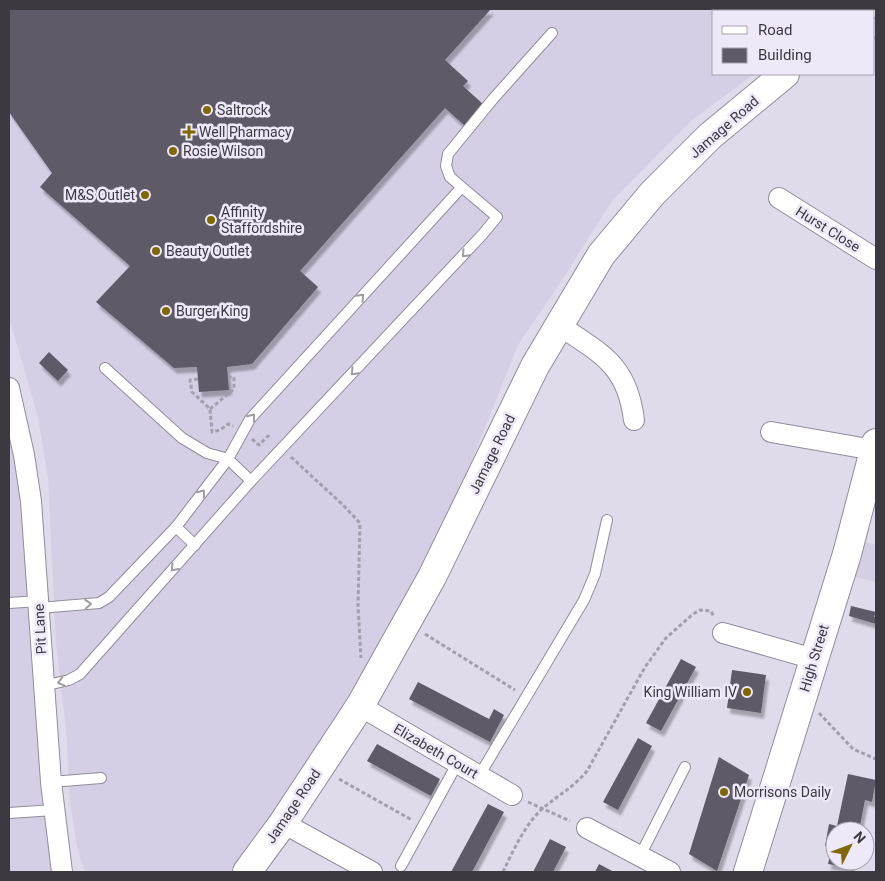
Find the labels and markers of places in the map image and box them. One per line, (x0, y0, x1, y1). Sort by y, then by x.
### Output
place label: Saltrock (217, 102, 269, 118)
marker: Saltrock (201, 104, 213, 116)
place label: Well Pharmacy (199, 124, 292, 140)
marker: Well Pharmacy (183, 126, 195, 138)
place label: Rosie Wilson (183, 143, 263, 159)
marker: Rosie Wilson (167, 145, 179, 157)
place label: M&S Outlet (65, 187, 135, 203)
marker: M&S Outlet (139, 189, 151, 201)
place label: Affinity Staffordshire (221, 204, 302, 236)
marker: Affinity Staffordshire (205, 214, 217, 226)
place label: Beauty Outlet (166, 243, 250, 259)
marker: Beauty Outlet (150, 245, 162, 257)
place label: Burger King (176, 303, 248, 319)
marker: Burger King (160, 305, 172, 317)
place label: King William IV (644, 684, 737, 700)
marker: King William IV (741, 686, 753, 698)
place label: Morrisons Daily (734, 784, 831, 800)
marker: Morrisons Daily (718, 786, 730, 798)

